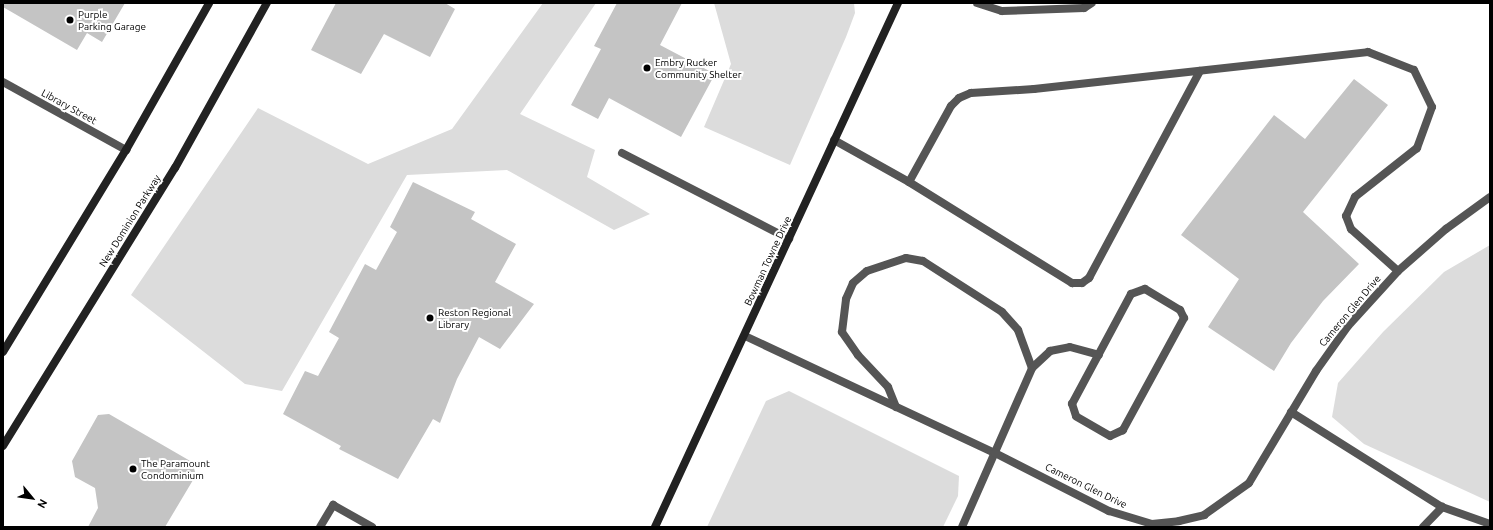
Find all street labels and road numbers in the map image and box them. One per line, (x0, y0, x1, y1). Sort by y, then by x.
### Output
street label: Library Street (39, 87, 99, 127)
street label: New Dominion Parkway (97, 173, 163, 269)
street label: Bowman Towne Drive (742, 214, 794, 308)
street label: Cameron Glen Drive (1317, 273, 1383, 349)
street label: Cameron Glen Drive (1043, 461, 1129, 511)

